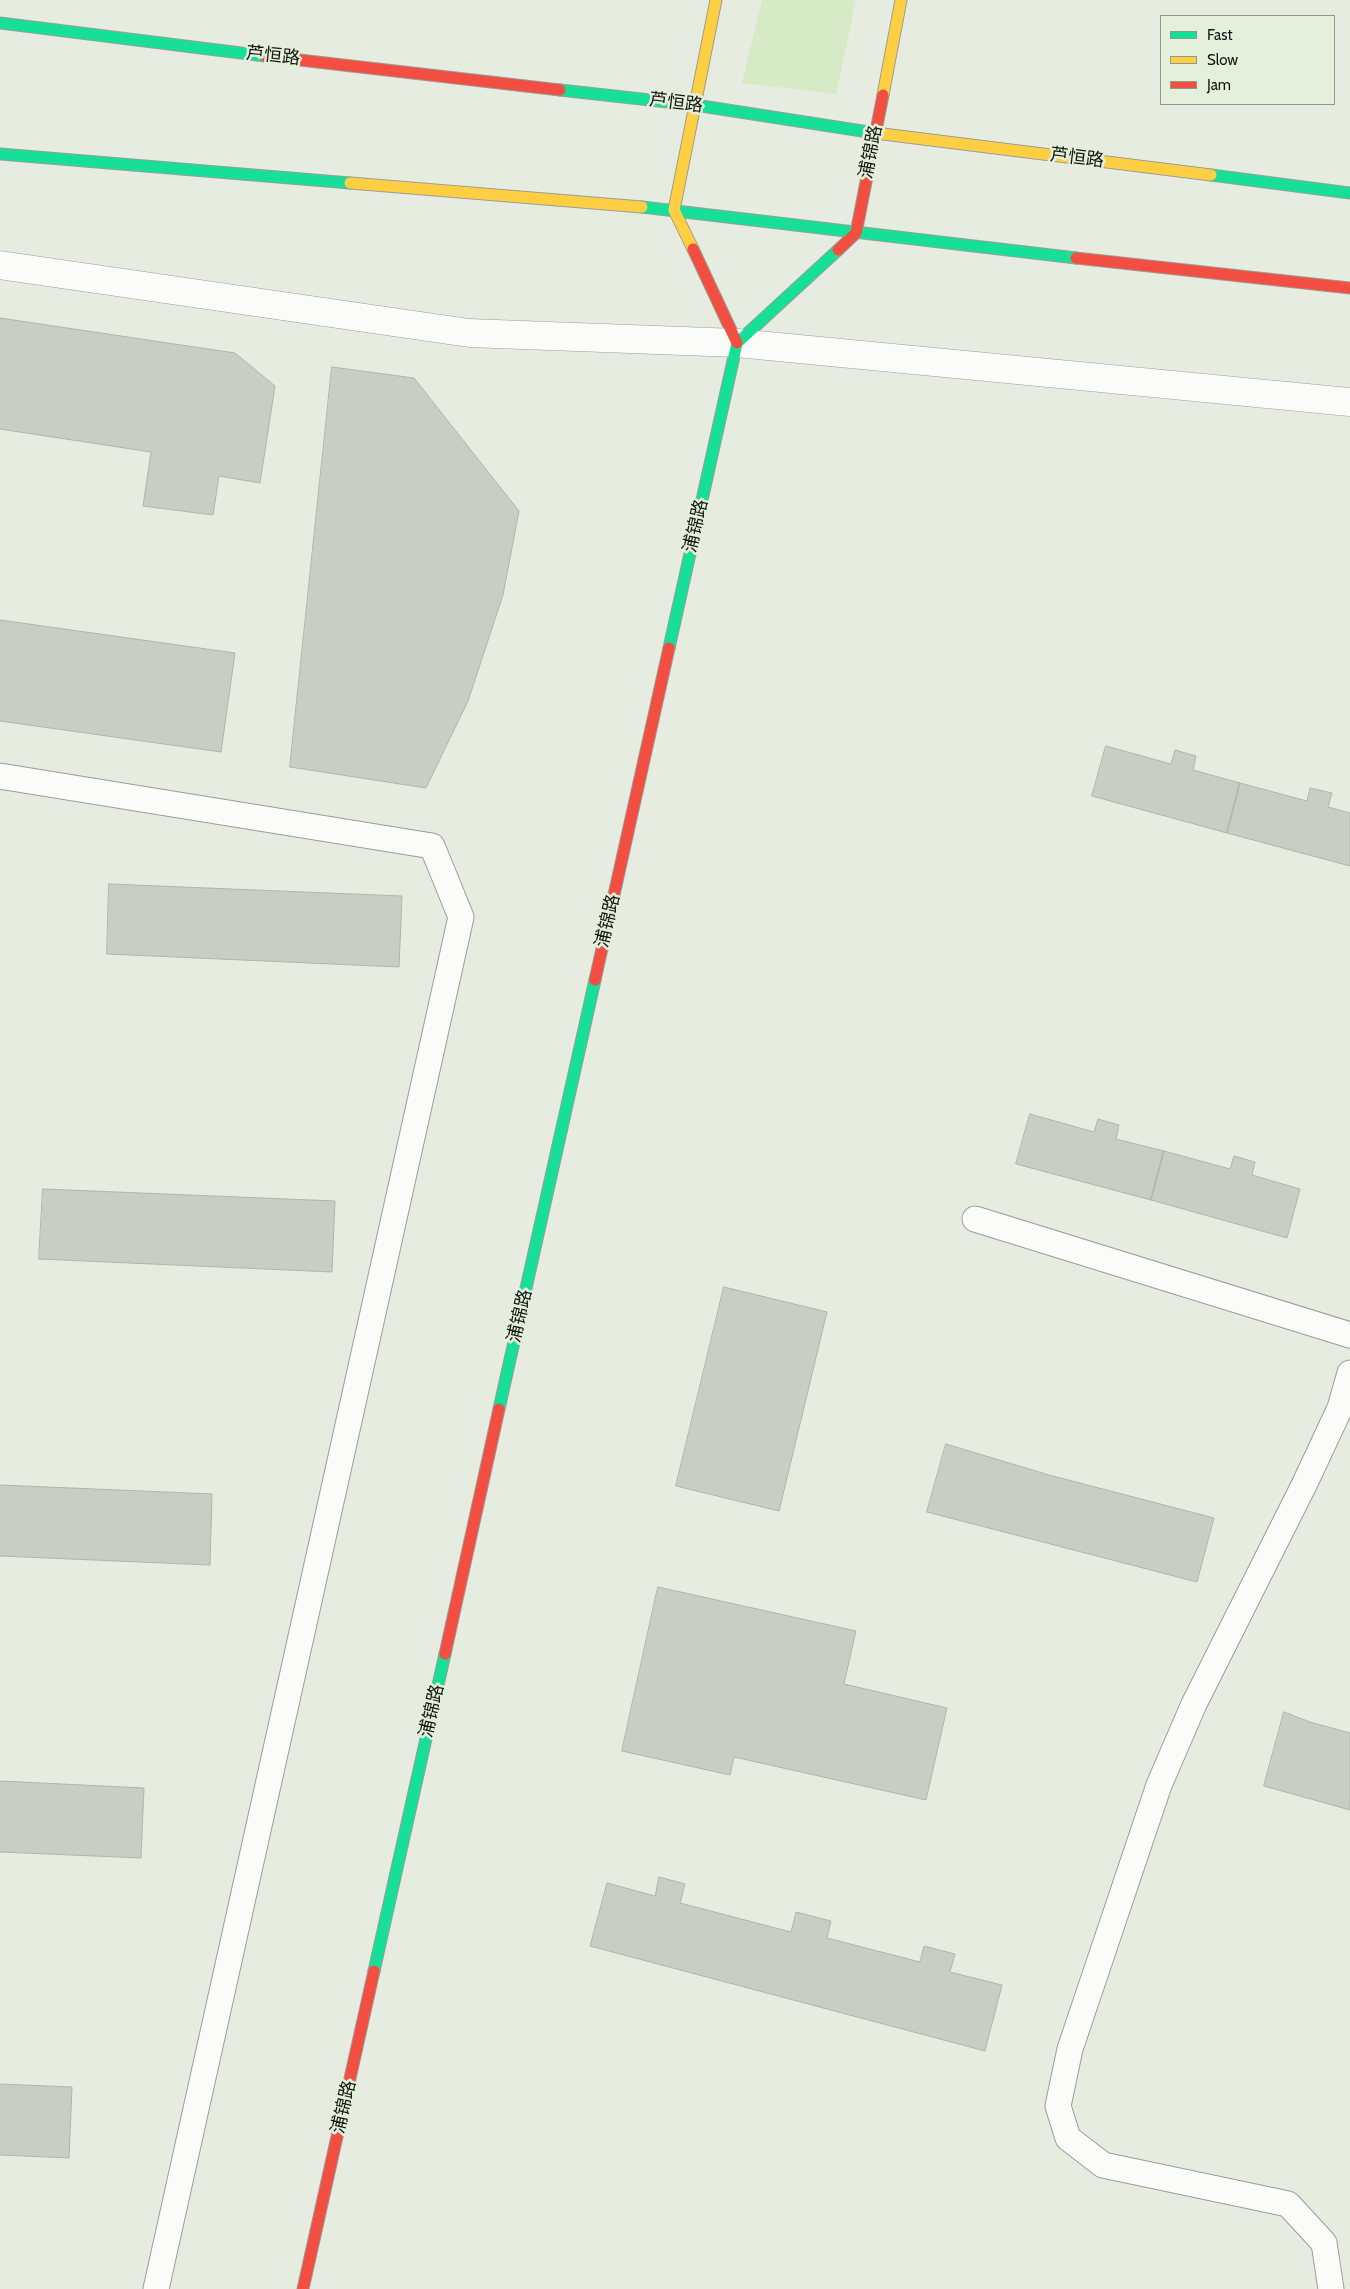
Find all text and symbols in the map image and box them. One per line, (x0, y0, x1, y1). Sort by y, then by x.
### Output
legend (1160, 15, 1335, 105)
text: Fast (1207, 26, 1232, 44)
street label: 芦恒路 (245, 42, 301, 70)
text: Slow (1207, 51, 1238, 69)
text: Jam (1207, 76, 1231, 94)
street label: 芦恒路 (648, 89, 704, 117)
street label: 浦锦路 (855, 123, 887, 181)
street label: 芦恒路 (1049, 144, 1105, 172)
street label: 浦锦路 (679, 497, 713, 555)
street label: 浦锦路 (591, 892, 625, 950)
street label: 浦锦路 (503, 1287, 537, 1345)
street label: 浦锦路 (415, 1682, 449, 1740)
street label: 浦锦路 (327, 2078, 361, 2136)

